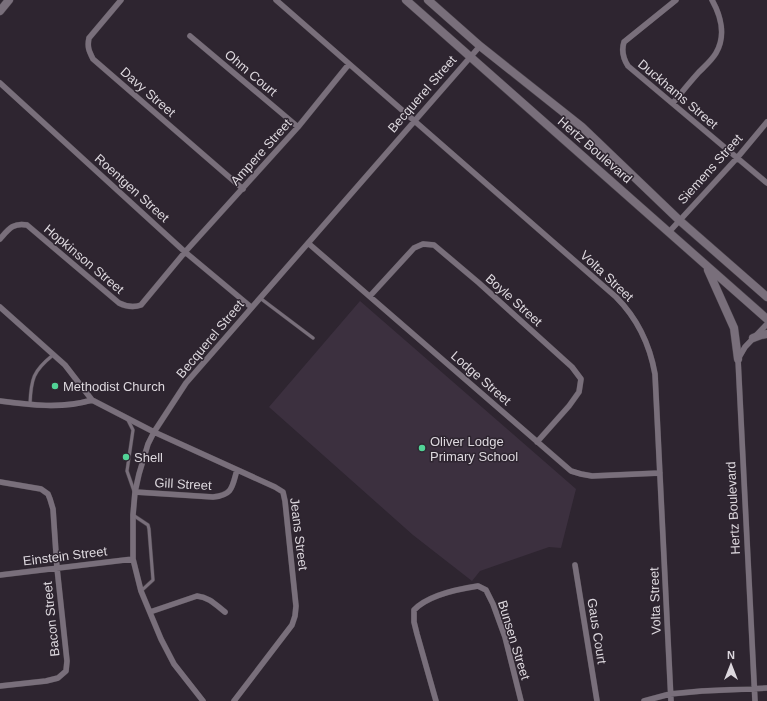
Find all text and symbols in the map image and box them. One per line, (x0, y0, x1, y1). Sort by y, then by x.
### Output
street label: Ohm Court (222, 47, 280, 99)
street label: Becquerel Street (385, 52, 460, 135)
street label: Duckhams Street (635, 56, 721, 132)
street label: Davy Street (117, 64, 179, 120)
street label: Hertz Boulevard (555, 114, 635, 186)
street label: Ampere Street (227, 116, 295, 188)
street label: Siemens Street (675, 131, 746, 207)
street label: Roentgen Street (92, 151, 172, 226)
street label: Hopkinson Street (41, 221, 127, 297)
street label: Volta Street (577, 248, 637, 305)
street label: Boyle Street (483, 271, 546, 330)
street label: Becquerel Street (173, 297, 247, 381)
street label: Lodge Street (448, 348, 514, 408)
place label: Methodist Church (63, 379, 165, 394)
marker: Methodist Church (50, 381, 60, 391)
place label: Oliver Lodge Primary School (430, 434, 518, 464)
marker: Oliver Lodge Primary School (417, 443, 427, 453)
place label: Shell (134, 450, 163, 465)
marker: Shell (121, 452, 131, 462)
street label: Hertz Boulevard (723, 461, 743, 555)
street label: Gill Street (154, 475, 212, 493)
street label: Jeans Street (287, 497, 311, 572)
street label: Einstein Street (22, 543, 108, 569)
street label: Volta Street (646, 567, 664, 635)
street label: Bacon Street (40, 580, 62, 657)
street label: Gaus Court (584, 597, 610, 665)
street label: Bunsen Street (495, 598, 533, 682)
north arrow (711, 645, 751, 685)
text: N (727, 649, 735, 661)

